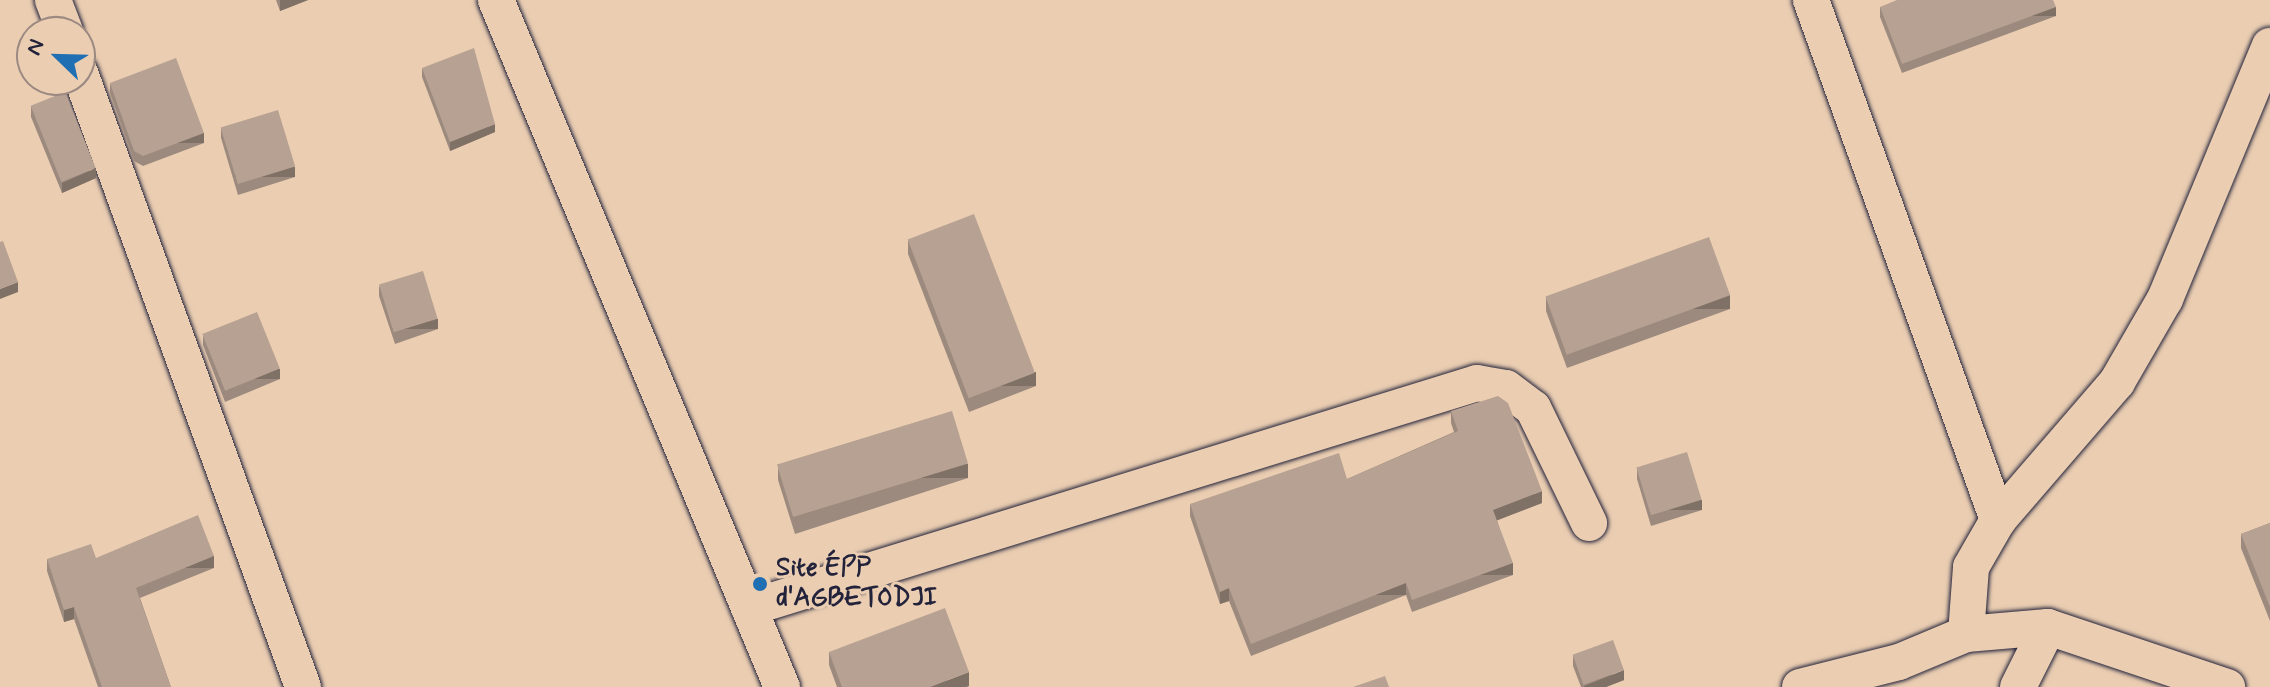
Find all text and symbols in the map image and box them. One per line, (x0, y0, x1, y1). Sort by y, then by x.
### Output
north arrow (16, 16, 96, 96)
text: N (20, 35, 51, 60)
place label: Site ÉPP d'AGBETODJI (776, 553, 937, 614)
marker: Site ÉPP d'AGBETODJI (751, 575, 769, 593)

